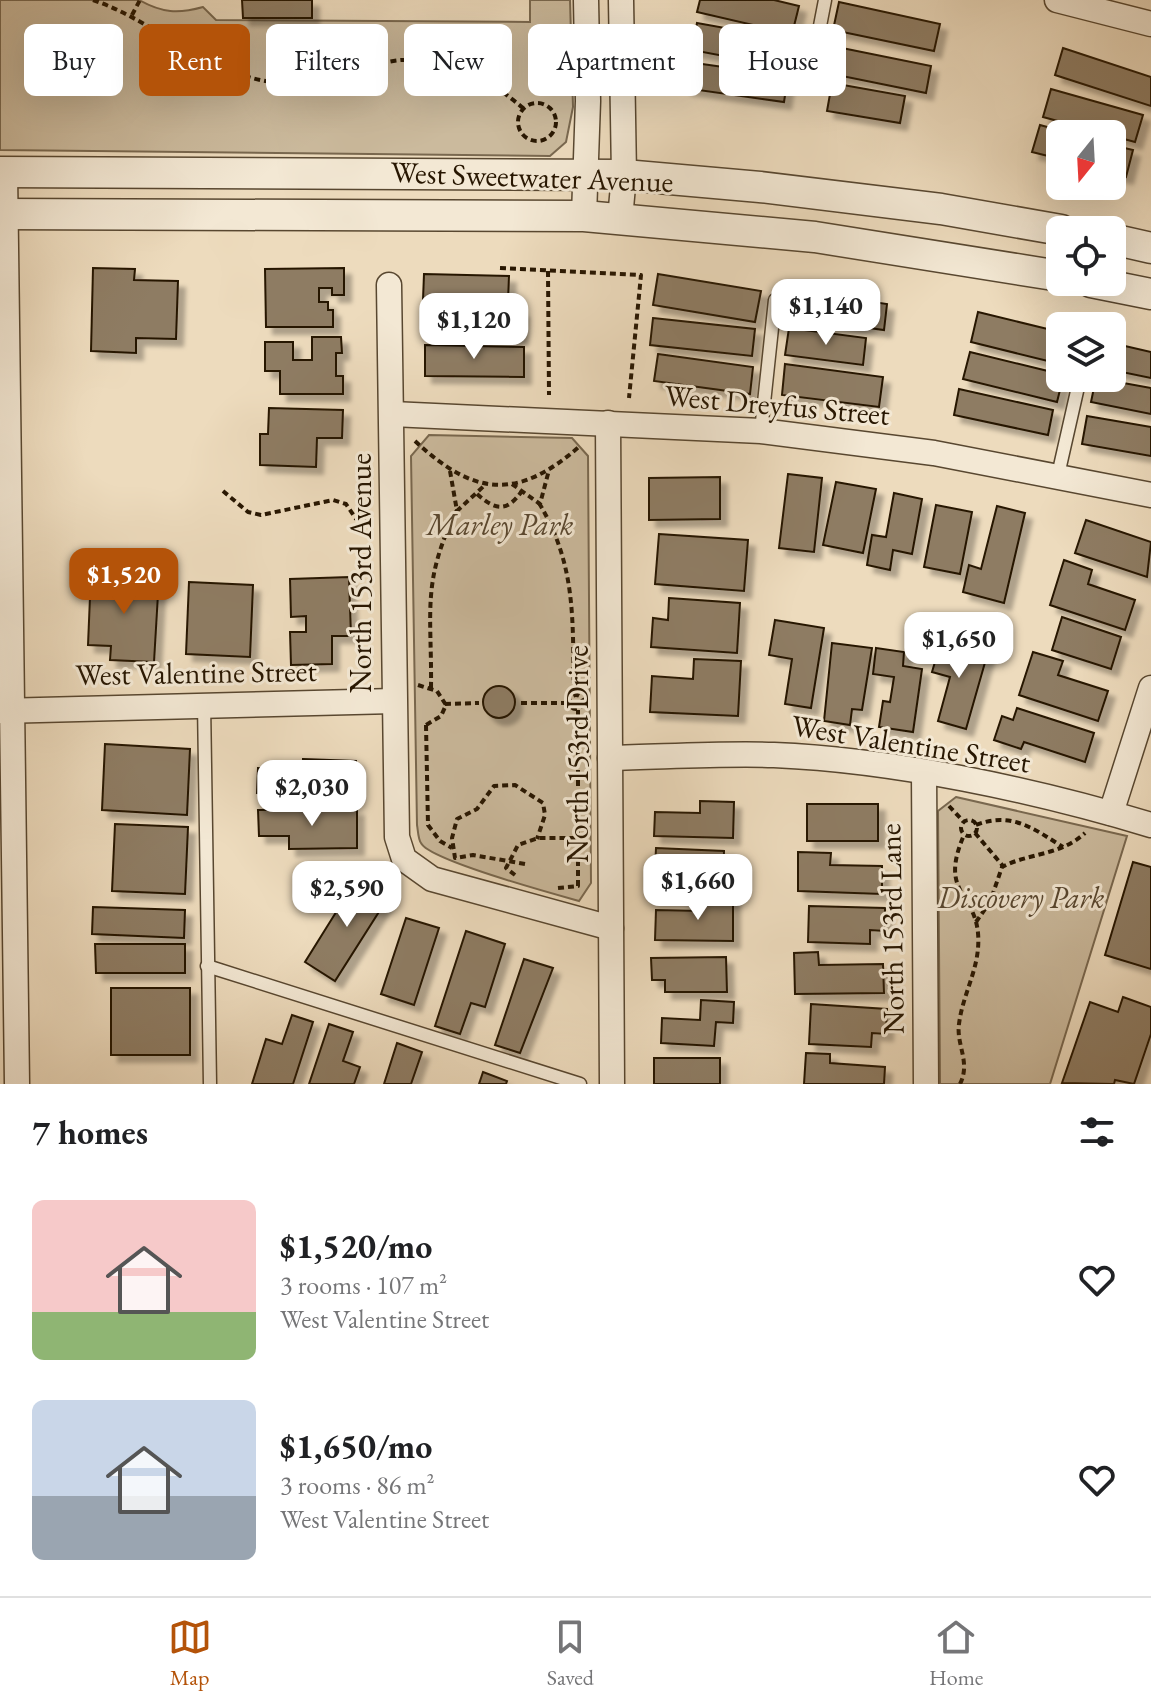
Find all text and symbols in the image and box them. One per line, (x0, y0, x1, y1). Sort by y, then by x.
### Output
chip: Buy (24, 24, 123, 96)
chip: Rent (139, 24, 250, 96)
chip: Filters (266, 24, 388, 96)
chip: New (404, 24, 512, 96)
chip: Apartment (528, 24, 703, 96)
chip: House (719, 24, 846, 96)
north arrow (1046, 120, 1126, 200)
map controls (1046, 120, 1126, 392)
street label: West Sweetwater Avenue (390, 152, 674, 201)
button: locate (1046, 216, 1126, 296)
pin: $1,140 (761, 279, 891, 347)
text: $1,140 (789, 288, 863, 322)
pin: $1,120 (409, 293, 539, 361)
text: $1,120 (437, 302, 511, 336)
button: layers (1046, 312, 1126, 392)
street label: West Dreyfus Street (663, 375, 892, 434)
street label: North 153rd Avenue (341, 453, 380, 693)
park label: Marley Park (425, 505, 574, 544)
pin: $1,520 (59, 548, 189, 616)
text: $1,520 (87, 557, 161, 591)
pin: $1,650 (894, 612, 1024, 680)
text: $1,650 (922, 621, 996, 655)
street label: North 153rd Drive (558, 645, 597, 863)
street label: West Valentine Street (75, 651, 318, 694)
street label: West Valentine Street (789, 705, 1034, 782)
pin: $2,030 (247, 760, 377, 828)
text: $2,030 (275, 769, 349, 803)
street label: North 153rd Lane (870, 823, 913, 1035)
pin: $1,660 (633, 854, 763, 922)
pin: $2,590 (282, 861, 412, 929)
text: $1,660 (661, 863, 735, 897)
text: $2,590 (310, 870, 384, 904)
park label: Discovery Park (937, 878, 1105, 917)
text: 7 homes (32, 1110, 148, 1154)
icon: filters (1075, 1110, 1119, 1154)
text: $1,520/mo (280, 1224, 432, 1268)
icon: home (96, 1232, 192, 1328)
icon: heart (1075, 1258, 1119, 1302)
text: 3 rooms · 107 m² (280, 1268, 447, 1302)
text: West Valentine Street (280, 1302, 489, 1336)
text: $1,650/mo (280, 1424, 432, 1468)
icon: home (96, 1432, 192, 1528)
icon: heart (1075, 1458, 1119, 1502)
text: 3 rooms · 86 m² (280, 1468, 435, 1502)
text: West Valentine Street (280, 1502, 489, 1536)
tab: Map (168, 1615, 212, 1692)
tab: Saved (547, 1615, 594, 1692)
tab: Home (929, 1615, 983, 1692)

